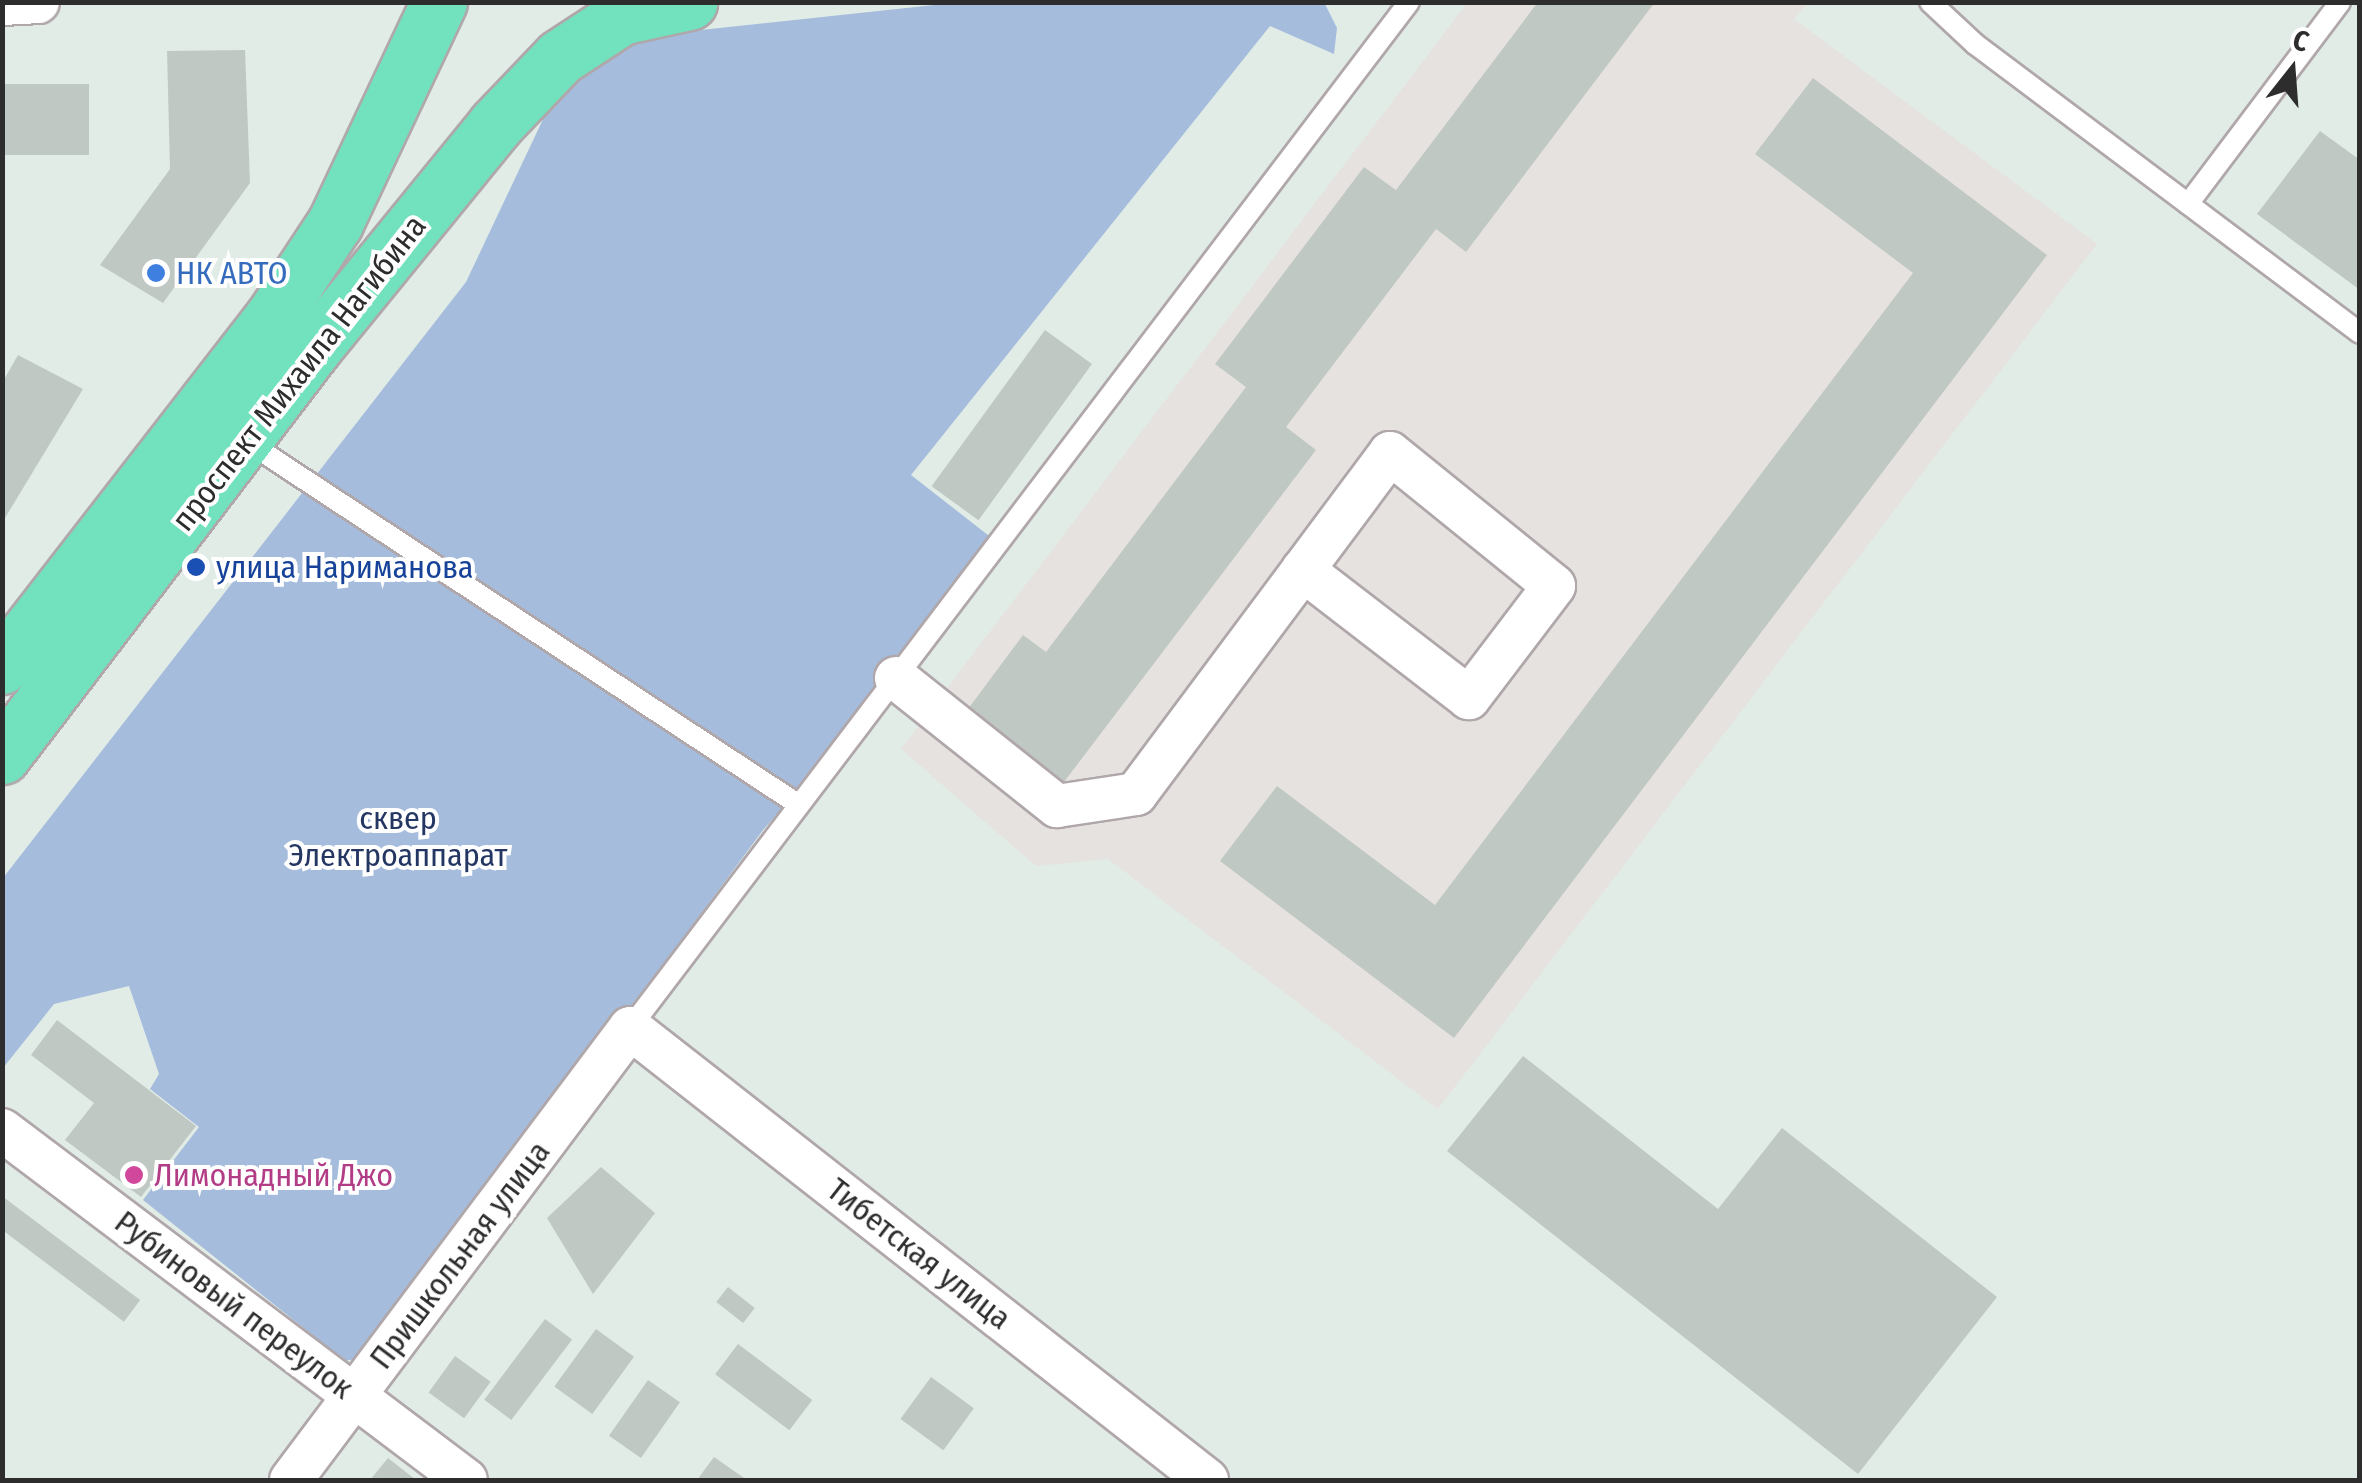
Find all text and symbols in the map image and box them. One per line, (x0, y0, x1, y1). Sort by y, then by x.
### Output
north arrow (2242, 20, 2342, 120)
text: С (2289, 23, 2313, 59)
street label: проспект Михаила Нагибина (164, 208, 434, 538)
place label: НК АВТО (176, 254, 287, 292)
marker: НК АВТО (145, 262, 167, 284)
place label: улица Нариманова (216, 548, 473, 586)
marker: улица Нариманова (185, 556, 207, 578)
park label: cквер Электроаппарат (288, 800, 508, 875)
street label: Пришкольная улица (362, 1134, 558, 1376)
place label: Лимонадный Джо (154, 1156, 393, 1194)
marker: Лимонадный Джо (123, 1164, 145, 1186)
street label: Тибетская улица (820, 1170, 1018, 1338)
street label: Рубиновый переулок (107, 1203, 361, 1407)

